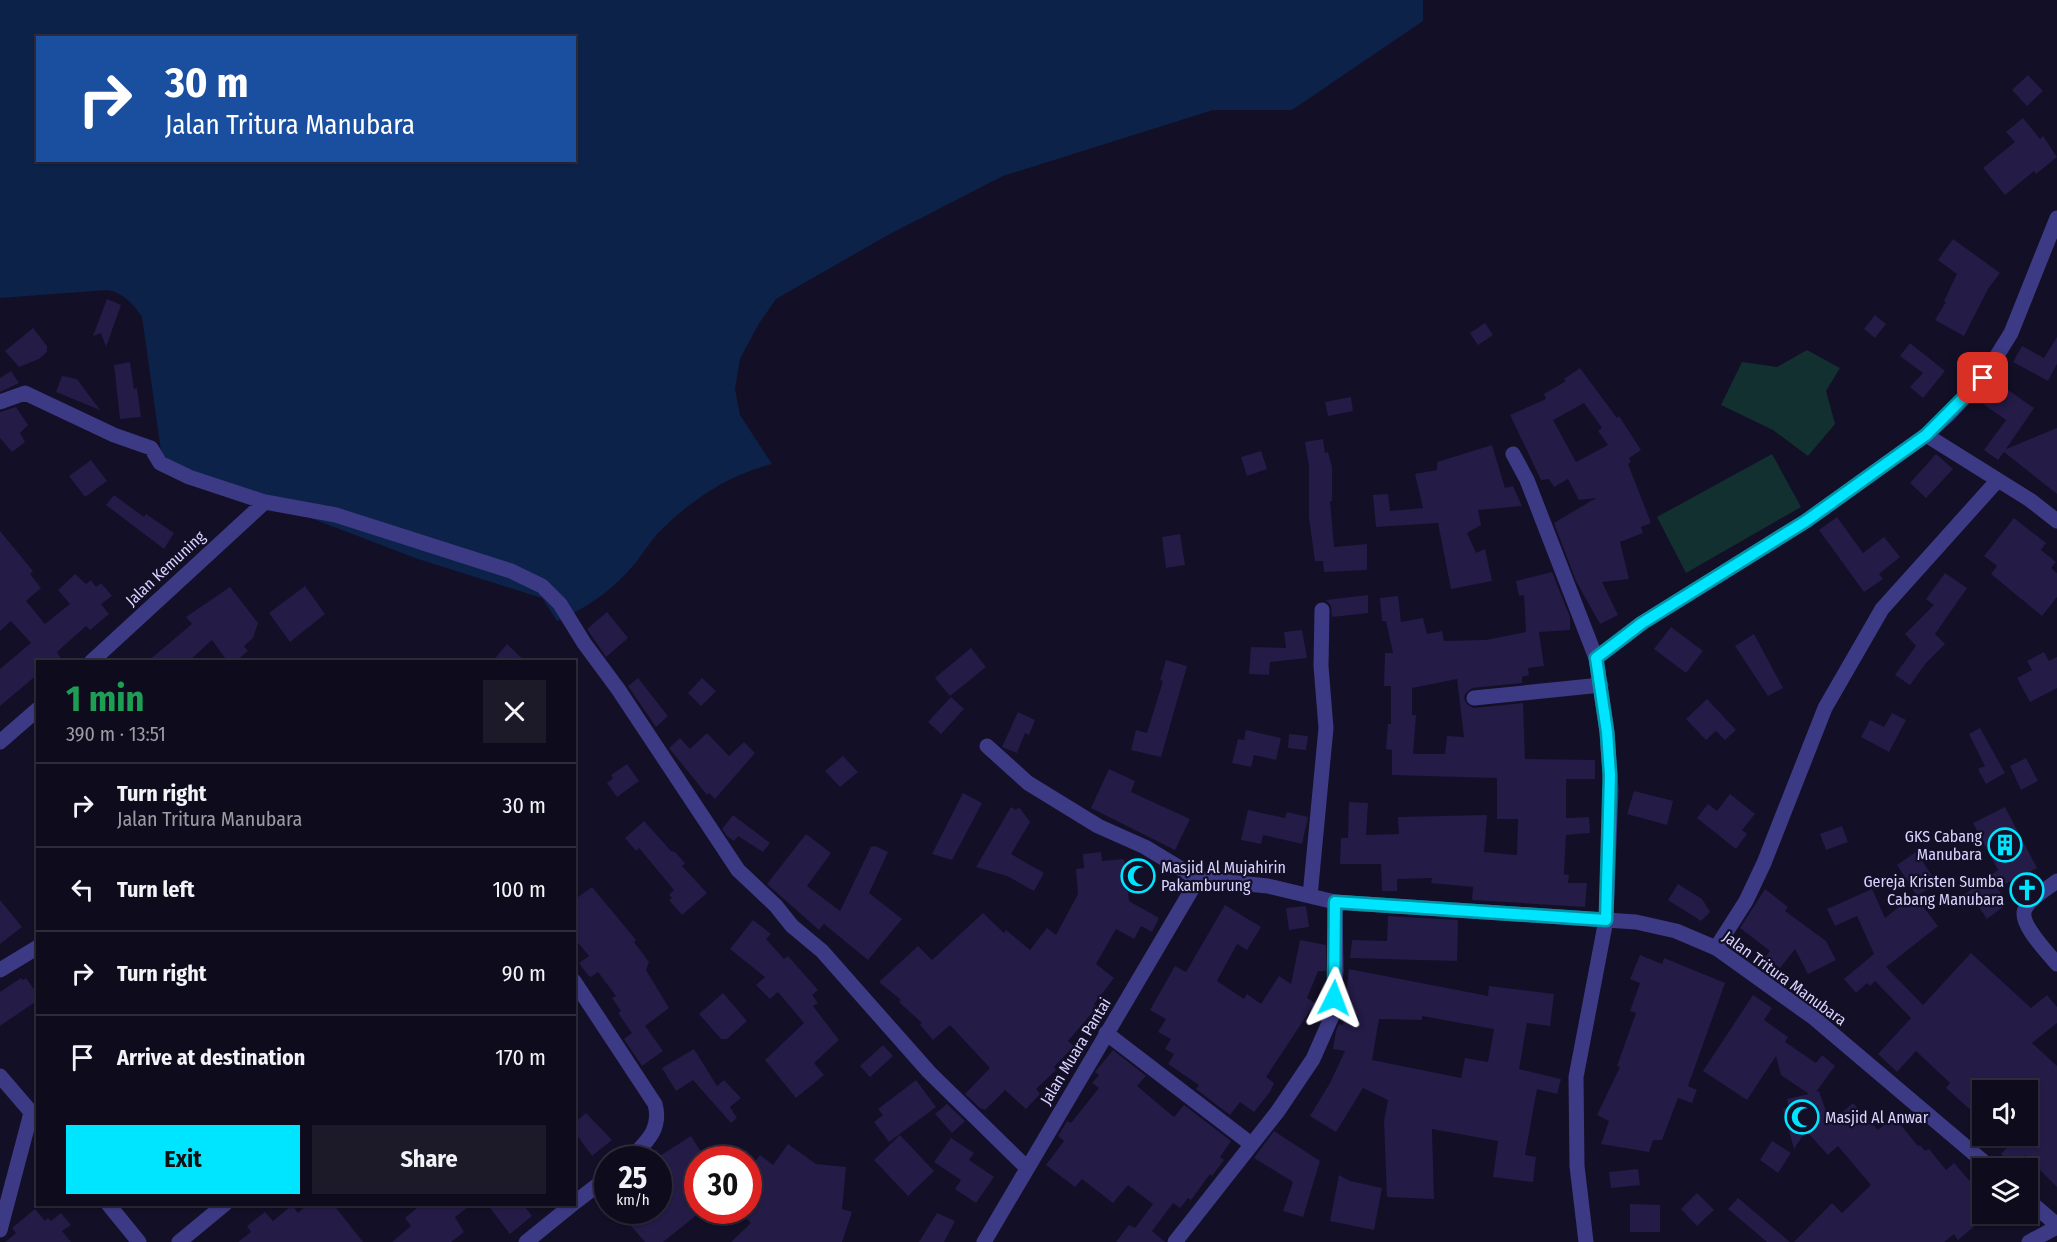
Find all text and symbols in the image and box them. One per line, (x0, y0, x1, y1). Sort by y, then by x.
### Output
text: 30 m (165, 58, 249, 108)
icon: right (66, 60, 144, 138)
text: Jalan Tritura Manubara (165, 109, 415, 141)
pin (1957, 352, 2008, 403)
icon: arrive (1966, 361, 1999, 394)
street label: Jalan Kemuning (122, 526, 209, 610)
text: 1 min (66, 677, 144, 721)
button: close (483, 680, 546, 743)
text: 390 m · 13:51 (66, 722, 166, 746)
text: Turn right (117, 780, 206, 807)
icon: right (66, 789, 99, 822)
text: 30 m (503, 792, 546, 819)
text: Jalan Tritura Manubara (117, 807, 302, 831)
place label: GKS Cabang Manubara (1905, 827, 1982, 864)
building icon: GKS Cabang Manubara (1987, 827, 2023, 863)
mosque icon: Masjid Al Mujahirin Pakamburung (1120, 858, 1156, 894)
place label: Masjid Al Mujahirin Pakamburung (1161, 858, 1286, 895)
place label: Gereja Kristen Sumba Cabang Manubara (1863, 872, 2004, 909)
church icon: Gereja Kristen Sumba Cabang Manubara (2009, 872, 2045, 908)
icon: left (66, 873, 99, 906)
text: Turn left (117, 876, 195, 903)
text: 100 m (492, 876, 546, 903)
street label: Jalan Tritura Manubara (1719, 927, 1850, 1030)
icon: right (66, 957, 99, 990)
text: Turn right (117, 960, 206, 987)
text: 90 m (502, 960, 546, 987)
position arrow (1302, 966, 1366, 1030)
street label: Jalan Muara Pantai (1036, 994, 1115, 1108)
icon: arrive (66, 1041, 99, 1074)
text: Arrive at destination (117, 1044, 305, 1071)
text: 170 m (495, 1044, 546, 1071)
map controls (1972, 1080, 2038, 1224)
button: sound (1972, 1080, 2038, 1146)
mosque icon: Masjid Al Anwar (1784, 1099, 1820, 1135)
place label: Masjid Al Anwar (1825, 1108, 1929, 1127)
button: Exit (66, 1125, 300, 1194)
button: Share (312, 1125, 546, 1194)
speed limit sign: 30 (684, 1146, 762, 1224)
button: layers (1972, 1158, 2038, 1224)
text: 25 (619, 1160, 647, 1196)
text: km/h (616, 1191, 650, 1209)

